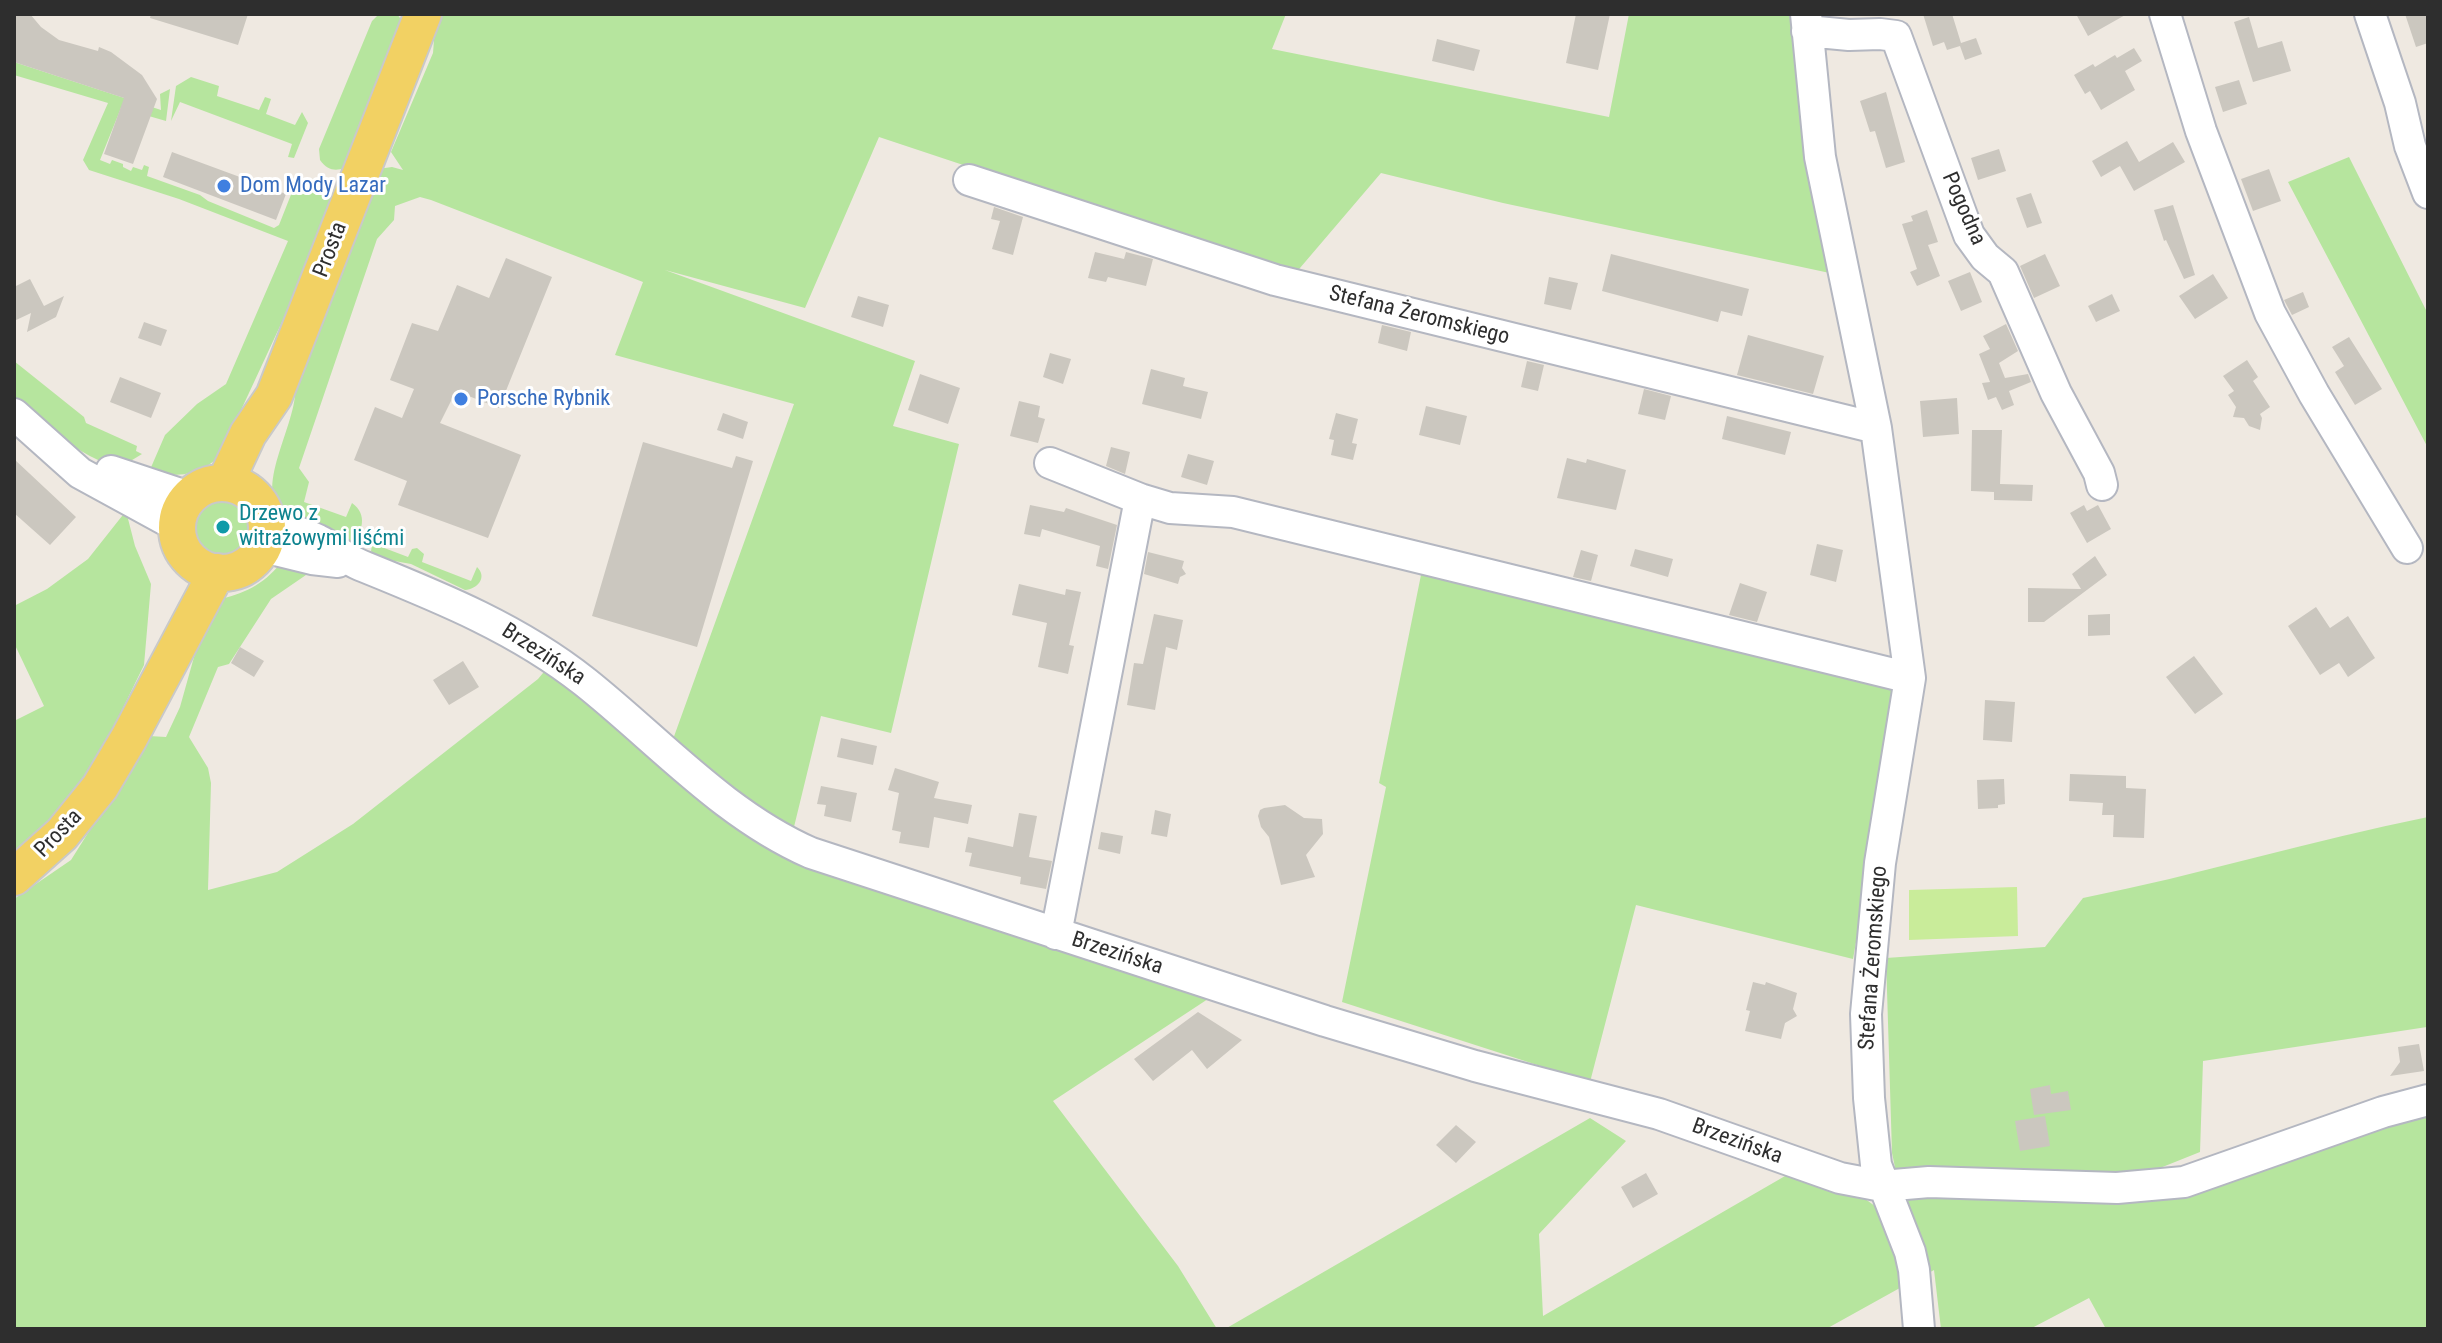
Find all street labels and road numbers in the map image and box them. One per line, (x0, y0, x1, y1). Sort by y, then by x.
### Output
street label: Pogodna (1935, 168, 1991, 250)
street label: Prosta (308, 219, 354, 281)
street label: Stefana Żeromskiego (1326, 281, 1512, 351)
street label: Brzezińska (496, 618, 590, 692)
street label: Prosta (30, 804, 88, 864)
street label: Stefana Żeromskiego (1854, 865, 1894, 1051)
street label: Brzezińska (1068, 927, 1166, 981)
street label: Brzezińska (1688, 1113, 1786, 1171)

